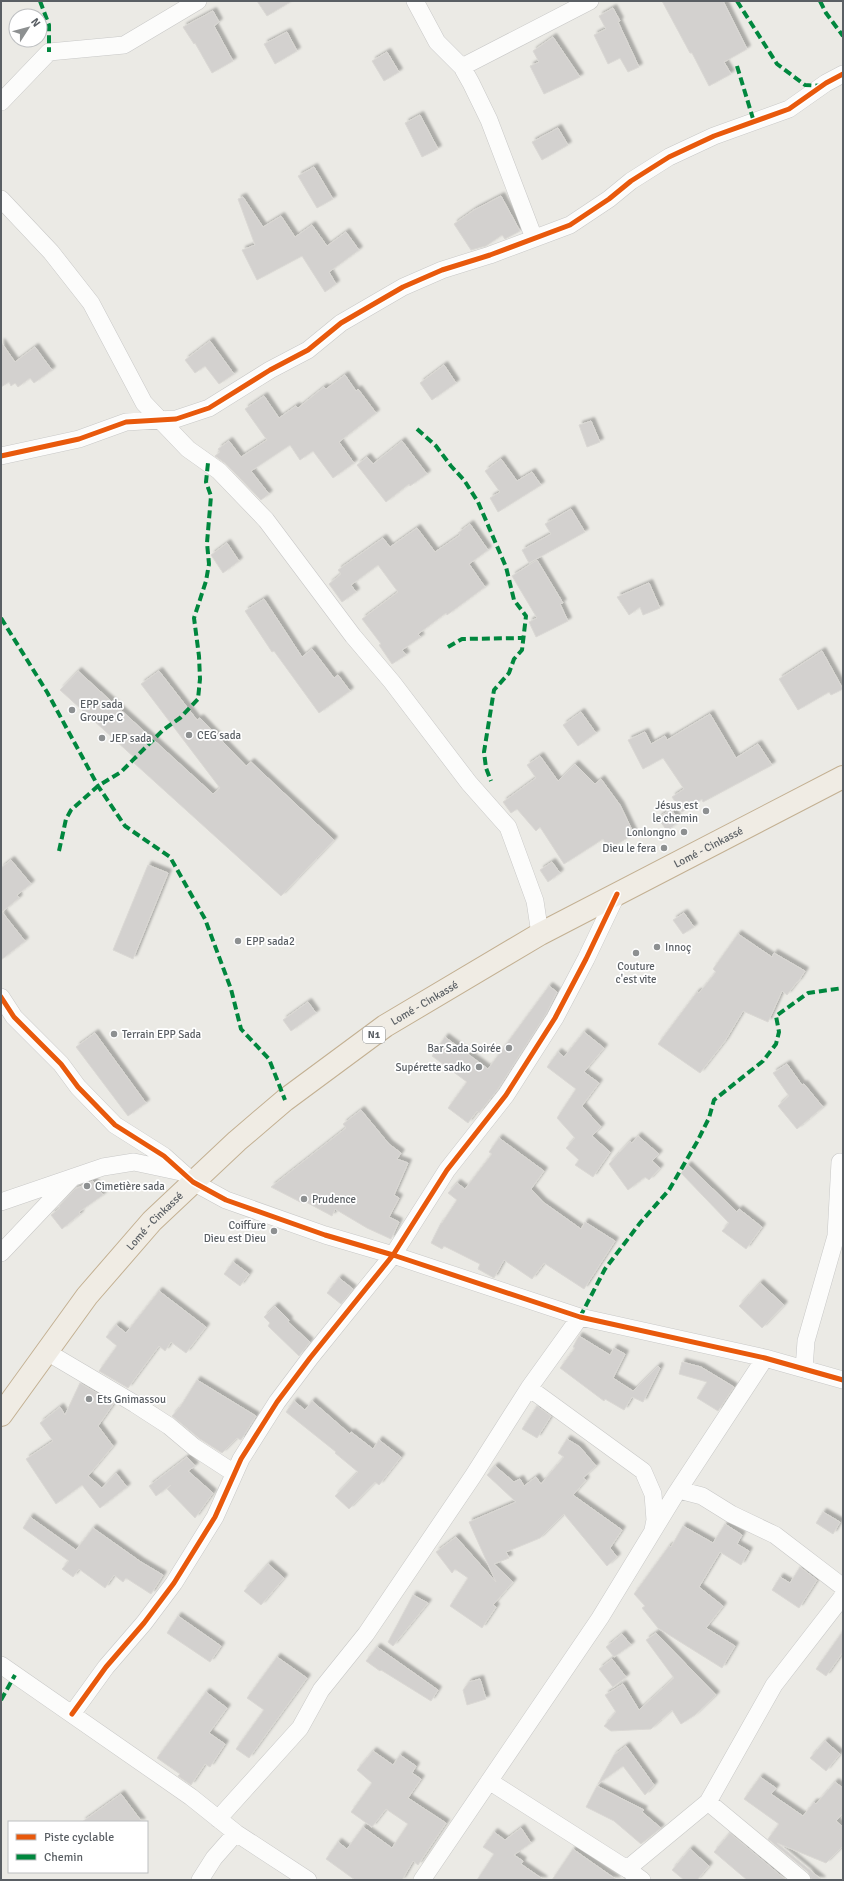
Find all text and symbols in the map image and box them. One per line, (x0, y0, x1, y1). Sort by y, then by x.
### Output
north arrow (8, 8, 48, 48)
text: N (28, 15, 43, 29)
place label: EPP sada Groupe C (80, 698, 123, 724)
marker: EPP sada Groupe C (67, 705, 77, 715)
place label: CEG sada (197, 729, 241, 742)
marker: CEG sada (184, 730, 194, 740)
place label: JEP sada (110, 732, 152, 745)
marker: JEP sada (97, 733, 107, 743)
place label: Jésus est le chemin (653, 799, 698, 825)
marker: Jésus est le chemin (701, 806, 711, 816)
street label: Lomé - Cinkassé (671, 824, 745, 870)
place label: Lonlongno (626, 826, 676, 839)
marker: Lonlongno (679, 827, 689, 837)
place label: Dieu le fera (602, 842, 656, 855)
marker: Dieu le fera (659, 843, 669, 853)
place label: EPP sada2 (246, 935, 295, 948)
marker: EPP sada2 (233, 936, 243, 946)
place label: Innoç (665, 941, 691, 954)
marker: Innoç (652, 942, 662, 952)
marker: Couture c'est vite (631, 948, 641, 958)
place label: Couture c'est vite (615, 960, 657, 986)
street label: Lomé - Cinkassé (388, 978, 460, 1028)
road number: N1 (363, 1027, 385, 1043)
place label: Terrain EPP Sada (122, 1028, 202, 1041)
marker: Terrain EPP Sada (109, 1029, 119, 1039)
place label: Bar Sada Soirée (427, 1042, 501, 1055)
marker: Bar Sada Soirée (504, 1043, 514, 1053)
place label: Supérette sadko (395, 1061, 471, 1074)
marker: Supérette sadko (474, 1062, 484, 1072)
place label: Cimetière sada (95, 1180, 165, 1193)
marker: Cimetière sada (82, 1181, 92, 1191)
street label: Lomé - Cinkassé (123, 1189, 186, 1253)
place label: Prudence (312, 1193, 356, 1206)
marker: Prudence (299, 1194, 309, 1204)
place label: Coiffure Dieu est Dieu (204, 1219, 266, 1245)
marker: Coiffure Dieu est Dieu (269, 1226, 279, 1236)
place label: Ets Gnimassou (97, 1393, 166, 1406)
marker: Ets Gnimassou (84, 1394, 94, 1404)
legend (8, 1821, 148, 1873)
text: Piste cyclable (44, 1830, 114, 1845)
text: Chemin (44, 1850, 83, 1865)

